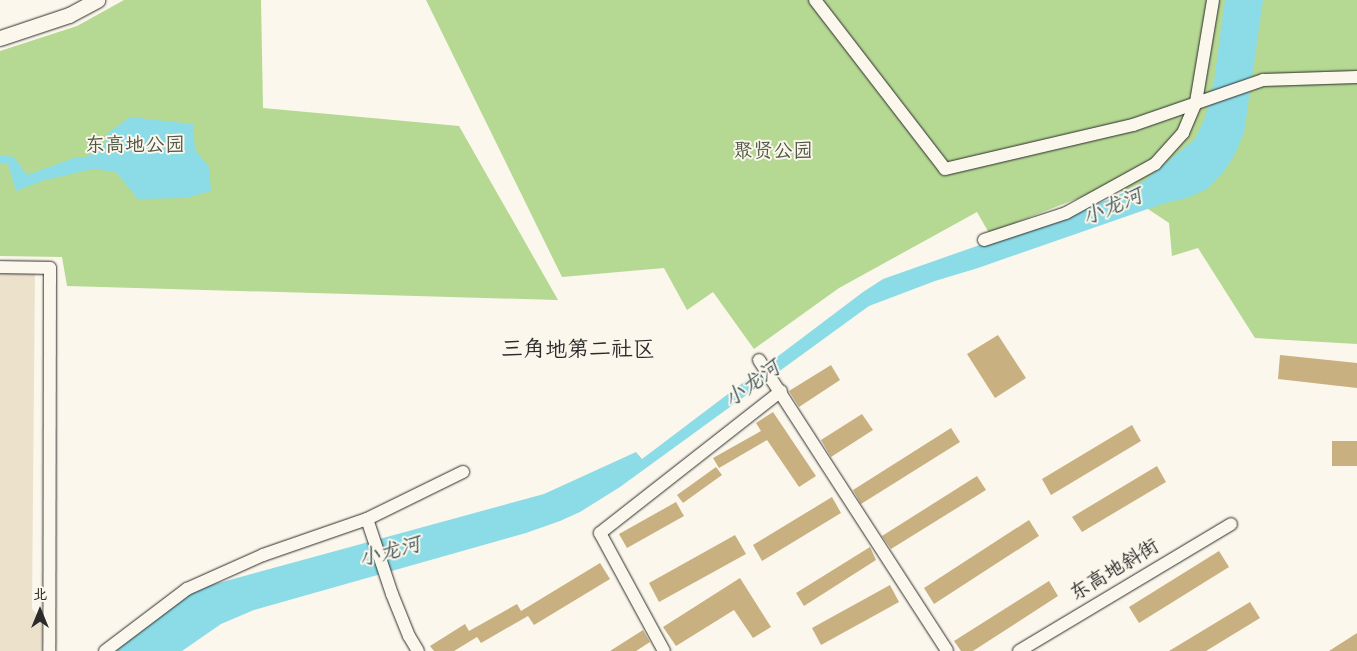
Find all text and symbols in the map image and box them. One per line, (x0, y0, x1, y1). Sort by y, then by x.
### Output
park label: 东高地公园 (85, 134, 185, 158)
park label: 聚贤公园 (733, 140, 813, 164)
water label: 小龙河 (1079, 184, 1147, 232)
district label: 三角地第二社区 (501, 339, 655, 365)
water label: 小龙河 (720, 356, 786, 414)
water label: 小龙河 (356, 533, 424, 573)
street label: 东高地斜街 (1066, 535, 1164, 607)
text: 北 (33, 585, 47, 606)
north arrow (15, 586, 65, 636)

